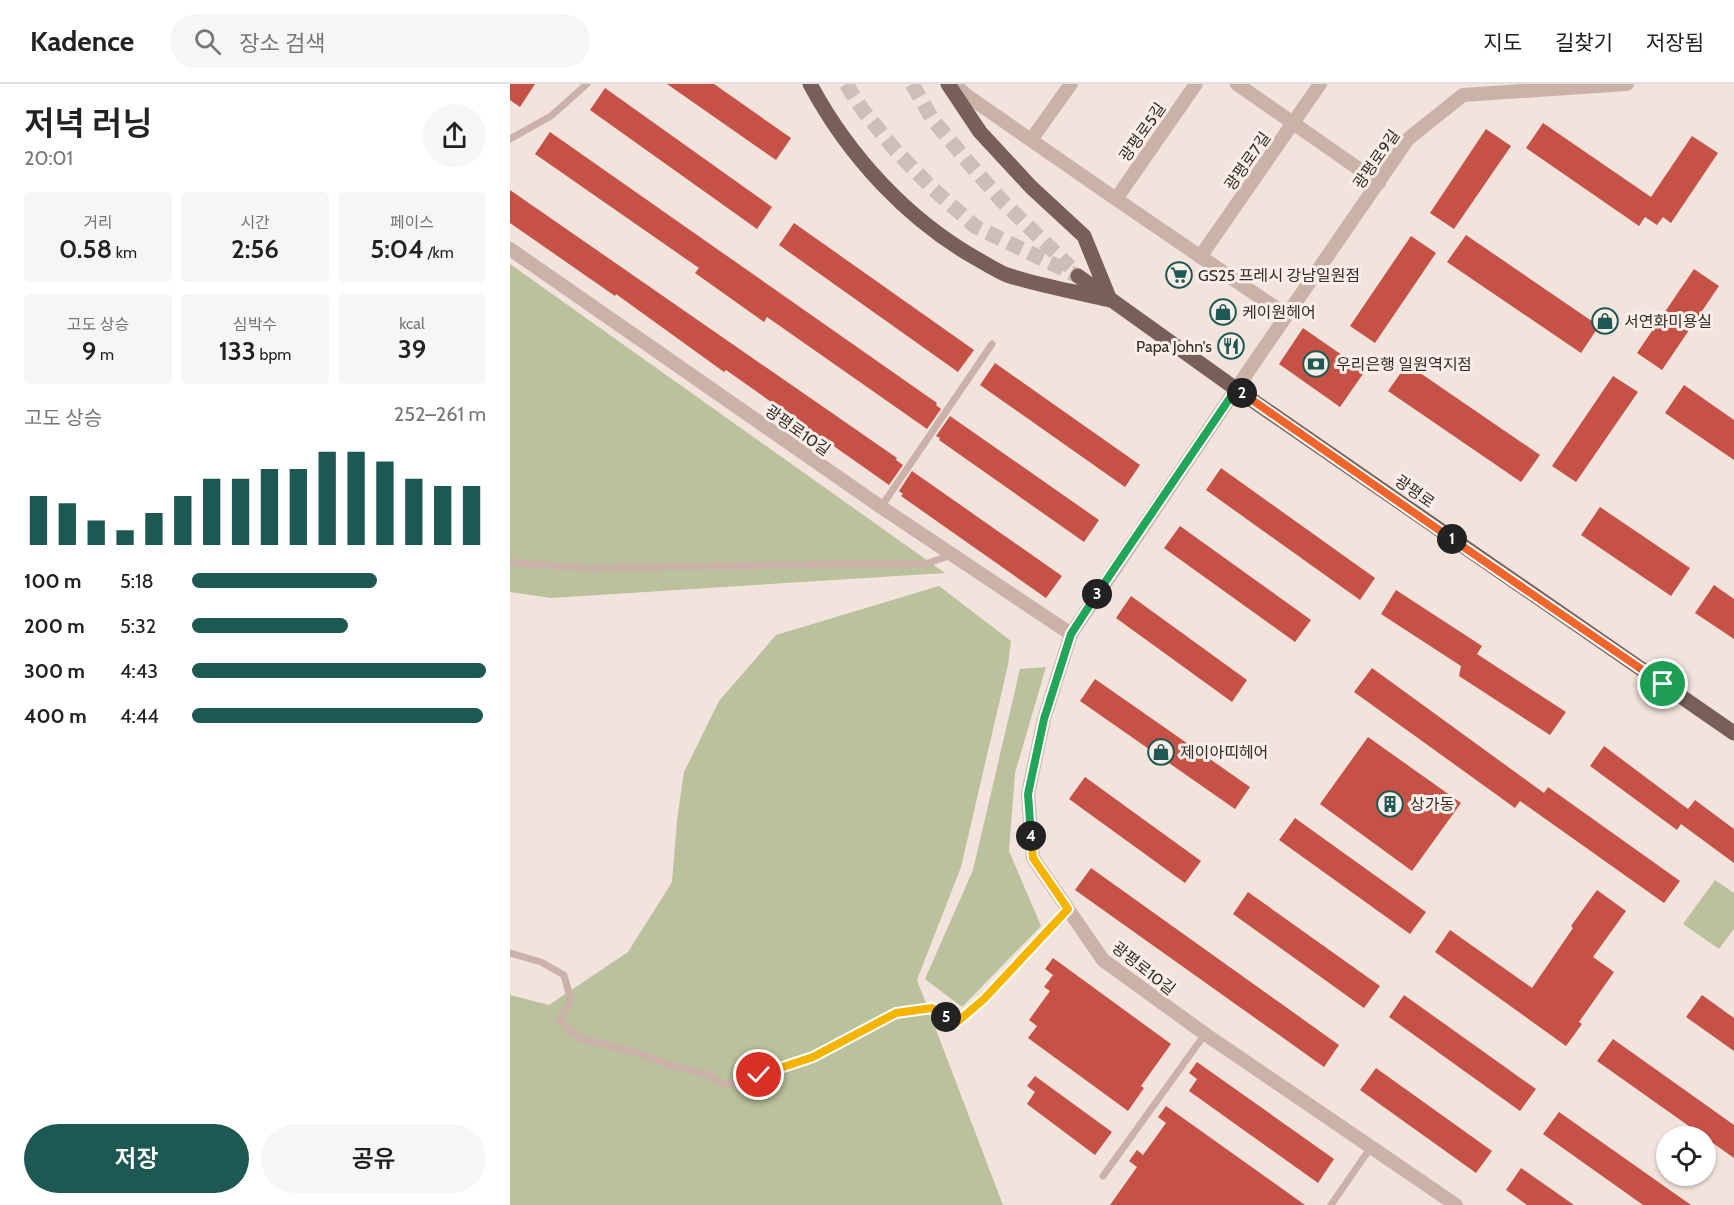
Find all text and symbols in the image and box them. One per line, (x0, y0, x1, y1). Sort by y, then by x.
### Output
search box (170, 14, 590, 68)
text: Kadence (30, 24, 134, 58)
icon: search (191, 25, 224, 58)
text: 장소 검색 (239, 30, 325, 57)
text: 지도 (1483, 30, 1522, 55)
text: 길찾기 (1555, 30, 1613, 55)
text: 저장됨 (1646, 30, 1704, 55)
street label: 광평로5길 (1115, 99, 1170, 165)
text: 저녁 러닝 (24, 103, 153, 143)
button: share (423, 104, 486, 167)
street label: 광평로9길 (1349, 126, 1404, 193)
street label: 광평로7길 (1220, 128, 1274, 194)
text: 20:01 (24, 146, 73, 170)
text: 거리 (83, 213, 113, 232)
text: 시간 (240, 213, 270, 232)
text: 페이스 (390, 213, 434, 232)
text: 0.58 (59, 233, 112, 265)
text: 2:56 (231, 233, 279, 265)
text: 5:04 (370, 233, 424, 265)
text: km (112, 243, 137, 262)
text: /km (424, 243, 454, 262)
supermarket icon: GS25 프레시 강남일원점 (1164, 260, 1194, 290)
place label: GS25 프레시 강남일원점 (1198, 266, 1360, 285)
shop icon: 케이원헤어 (1208, 297, 1238, 327)
place label: 케이원헤어 (1242, 303, 1316, 322)
shop icon: 서연화미용실 (1590, 306, 1620, 336)
place label: 서연화미용실 (1624, 312, 1712, 331)
text: kcal (399, 314, 425, 333)
text: 고도 상승 (67, 315, 129, 334)
text: 심박수 (233, 315, 277, 334)
restaurant icon: Papa John's (1216, 331, 1246, 361)
text: 39 (398, 333, 426, 365)
text: 9 (82, 335, 97, 367)
text: 133 (219, 335, 256, 367)
place label: Papa John's (1136, 337, 1212, 356)
text: m (97, 345, 114, 364)
text: bpm (256, 345, 291, 364)
bank icon: 우리은행 일원역지점 (1301, 349, 1331, 379)
place label: 우리은행 일원역지점 (1336, 355, 1472, 374)
pin: 2 (1227, 378, 1257, 408)
text: 2 (1238, 383, 1246, 402)
street label: 광평로10길 (761, 401, 834, 460)
text: 252–261 m (394, 402, 486, 426)
text: 고도 상승 (24, 406, 102, 430)
street label: 광평로 (1391, 471, 1438, 512)
pin: 1 (1437, 524, 1467, 554)
text: 1 (1449, 529, 1455, 548)
text: 100 m (24, 569, 82, 593)
text: 5:18 (120, 569, 154, 593)
pin: 3 (1082, 579, 1112, 609)
text: 3 (1093, 584, 1101, 603)
text: 200 m (24, 614, 85, 638)
text: 5:32 (120, 614, 156, 638)
pin (1637, 658, 1688, 709)
text: 300 m (24, 659, 85, 683)
text: 4:43 (120, 659, 158, 683)
icon: arrive (1646, 667, 1679, 700)
text: 400 m (24, 704, 87, 728)
text: 4:44 (120, 704, 159, 728)
shop icon: 제이아띠헤어 (1146, 737, 1176, 767)
place label: 제이아띠헤어 (1180, 743, 1268, 762)
building icon: 상가동 (1375, 789, 1405, 819)
place label: 상가동 (1410, 795, 1454, 814)
pin: 4 (1016, 821, 1046, 851)
text: 4 (1026, 826, 1036, 845)
street label: 광평로10길 (1108, 938, 1179, 999)
pin: 5 (931, 1002, 961, 1032)
text: 5 (942, 1007, 950, 1026)
pin (733, 1049, 784, 1100)
icon: check (742, 1058, 775, 1091)
button: 저장 (24, 1124, 249, 1193)
button: 공유 (261, 1124, 486, 1193)
map controls (1656, 1126, 1716, 1186)
button: locate (1656, 1126, 1716, 1186)

